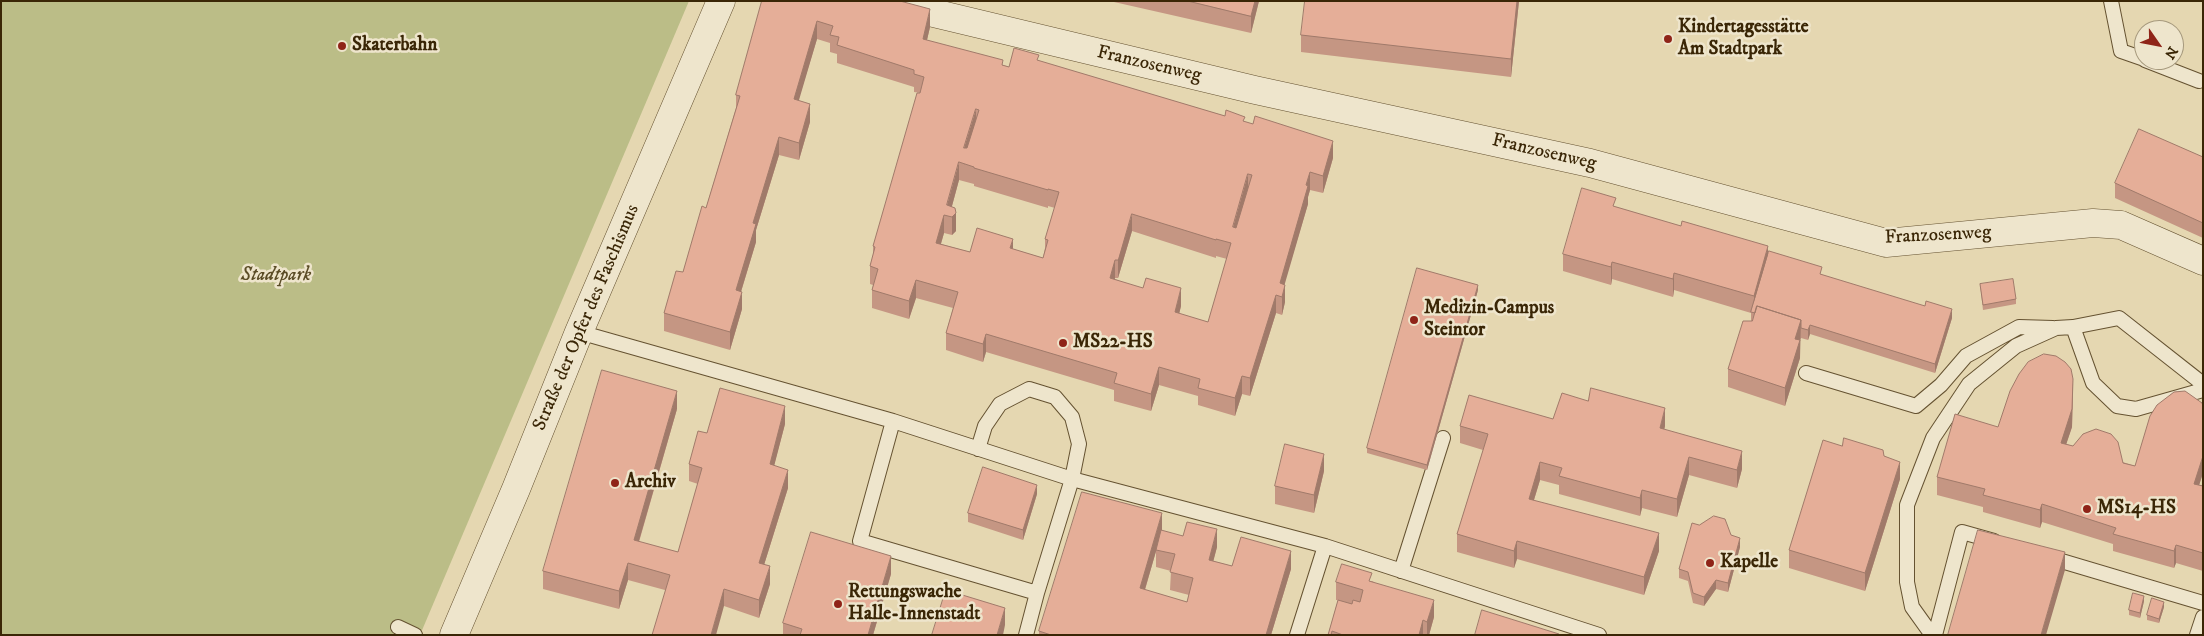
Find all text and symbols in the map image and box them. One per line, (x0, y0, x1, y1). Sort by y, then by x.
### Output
place label: Kindertagesstätte Am Stadtpark (1678, 17, 1809, 61)
north arrow (2134, 20, 2184, 70)
marker: Kindertagesstätte Am Stadtpark (1662, 33, 1674, 45)
place label: Skaterbahn (352, 35, 437, 57)
marker: Skaterbahn (336, 40, 348, 52)
street label: Franzosenweg (1095, 42, 1203, 88)
text: N (2160, 43, 2181, 62)
street label: Franzosenweg (1490, 130, 1598, 176)
street label: Straße der Opfer des Faschismus (529, 202, 645, 434)
street label: Franzosenweg (1884, 222, 1992, 250)
park label: Stadtpark (241, 265, 311, 287)
place label: Medizin-Campus Steintor (1424, 298, 1554, 342)
marker: Medizin-Campus Steintor (1408, 314, 1420, 326)
place label: MS22-HS (1073, 332, 1153, 354)
marker: MS22-HS (1057, 337, 1069, 349)
place label: Archiv (625, 472, 676, 494)
marker: Archiv (609, 477, 621, 489)
place label: MS14-HS (2097, 498, 2176, 520)
marker: MS14-HS (2081, 503, 2093, 515)
place label: Kapelle (1720, 552, 1778, 574)
marker: Kapelle (1704, 557, 1716, 569)
place label: Rettungswache Halle-Innenstadt (848, 582, 980, 626)
marker: Rettungswache Halle-Innenstadt (832, 598, 844, 610)

